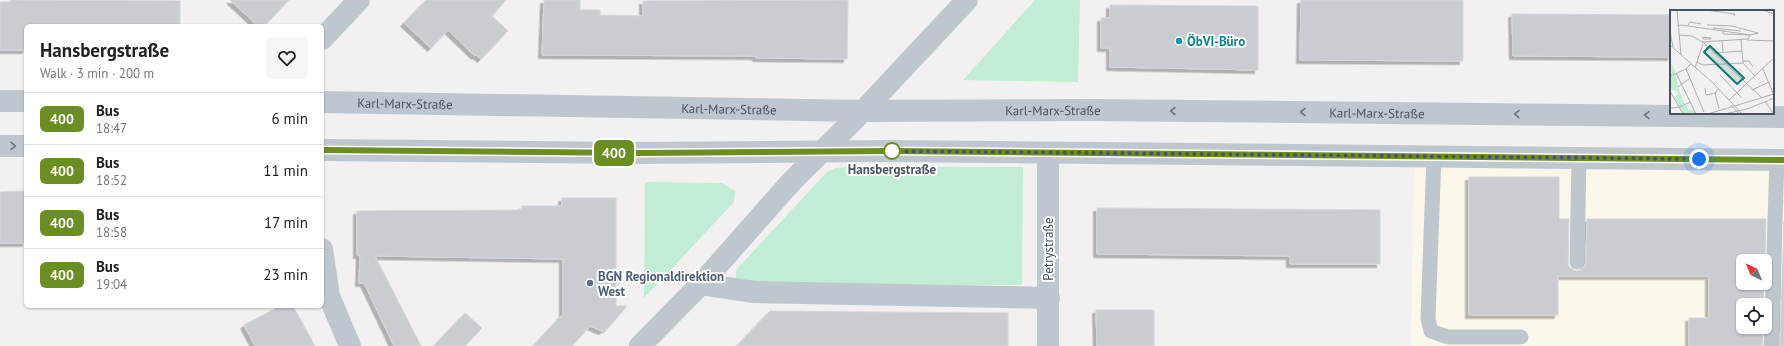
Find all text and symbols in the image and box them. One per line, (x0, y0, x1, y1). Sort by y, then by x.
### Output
inset map (1670, 10, 1774, 114)
place label: ÖbVI-Büro (1187, 33, 1245, 50)
marker: ÖbVI-Büro (1174, 36, 1184, 46)
button: heart (266, 37, 308, 79)
text: Hansbergstraße (40, 38, 169, 62)
text: Walk · 3 min · 200 m (40, 65, 154, 82)
street label: Karl-Marx-Straße (357, 95, 453, 113)
street label: Karl-Marx-Straße (681, 100, 777, 119)
text: Bus (96, 101, 119, 120)
street label: Karl-Marx-Straße (1005, 102, 1101, 119)
street label: Karl-Marx-Straße (1329, 104, 1425, 122)
one-way arrow (1170, 107, 1176, 115)
one-way arrow (1300, 108, 1306, 116)
text: 6 min (271, 109, 308, 128)
text: 400 (50, 110, 74, 128)
one-way arrow (1514, 110, 1520, 118)
one-way arrow (1644, 111, 1650, 119)
text: 18:47 (96, 120, 127, 137)
line badge: 400 (591, 140, 637, 166)
one-way arrow (10, 142, 16, 150)
marker: Hansbergstraße (883, 142, 901, 160)
text: 400 (602, 144, 626, 162)
your location (1689, 149, 1709, 169)
text: Bus (96, 153, 119, 172)
text: 11 min (263, 161, 308, 180)
place label: Hansbergstraße (848, 161, 937, 178)
text: 400 (50, 162, 74, 180)
text: 18:52 (96, 172, 127, 189)
text: Bus (96, 205, 119, 224)
text: 17 min (264, 213, 308, 232)
text: 400 (50, 214, 74, 232)
street label: Petrystraße (1040, 217, 1057, 281)
text: 18:58 (96, 224, 127, 241)
north arrow (1736, 254, 1772, 290)
map controls (1736, 254, 1772, 334)
text: Bus (96, 257, 119, 276)
text: 23 min (263, 265, 308, 284)
text: 400 (50, 266, 74, 284)
place label: BGN Regionaldirektion West (598, 268, 724, 300)
text: 19:04 (96, 276, 127, 293)
marker: BGN Regionaldirektion West (585, 278, 595, 288)
button: locate (1736, 298, 1772, 334)

